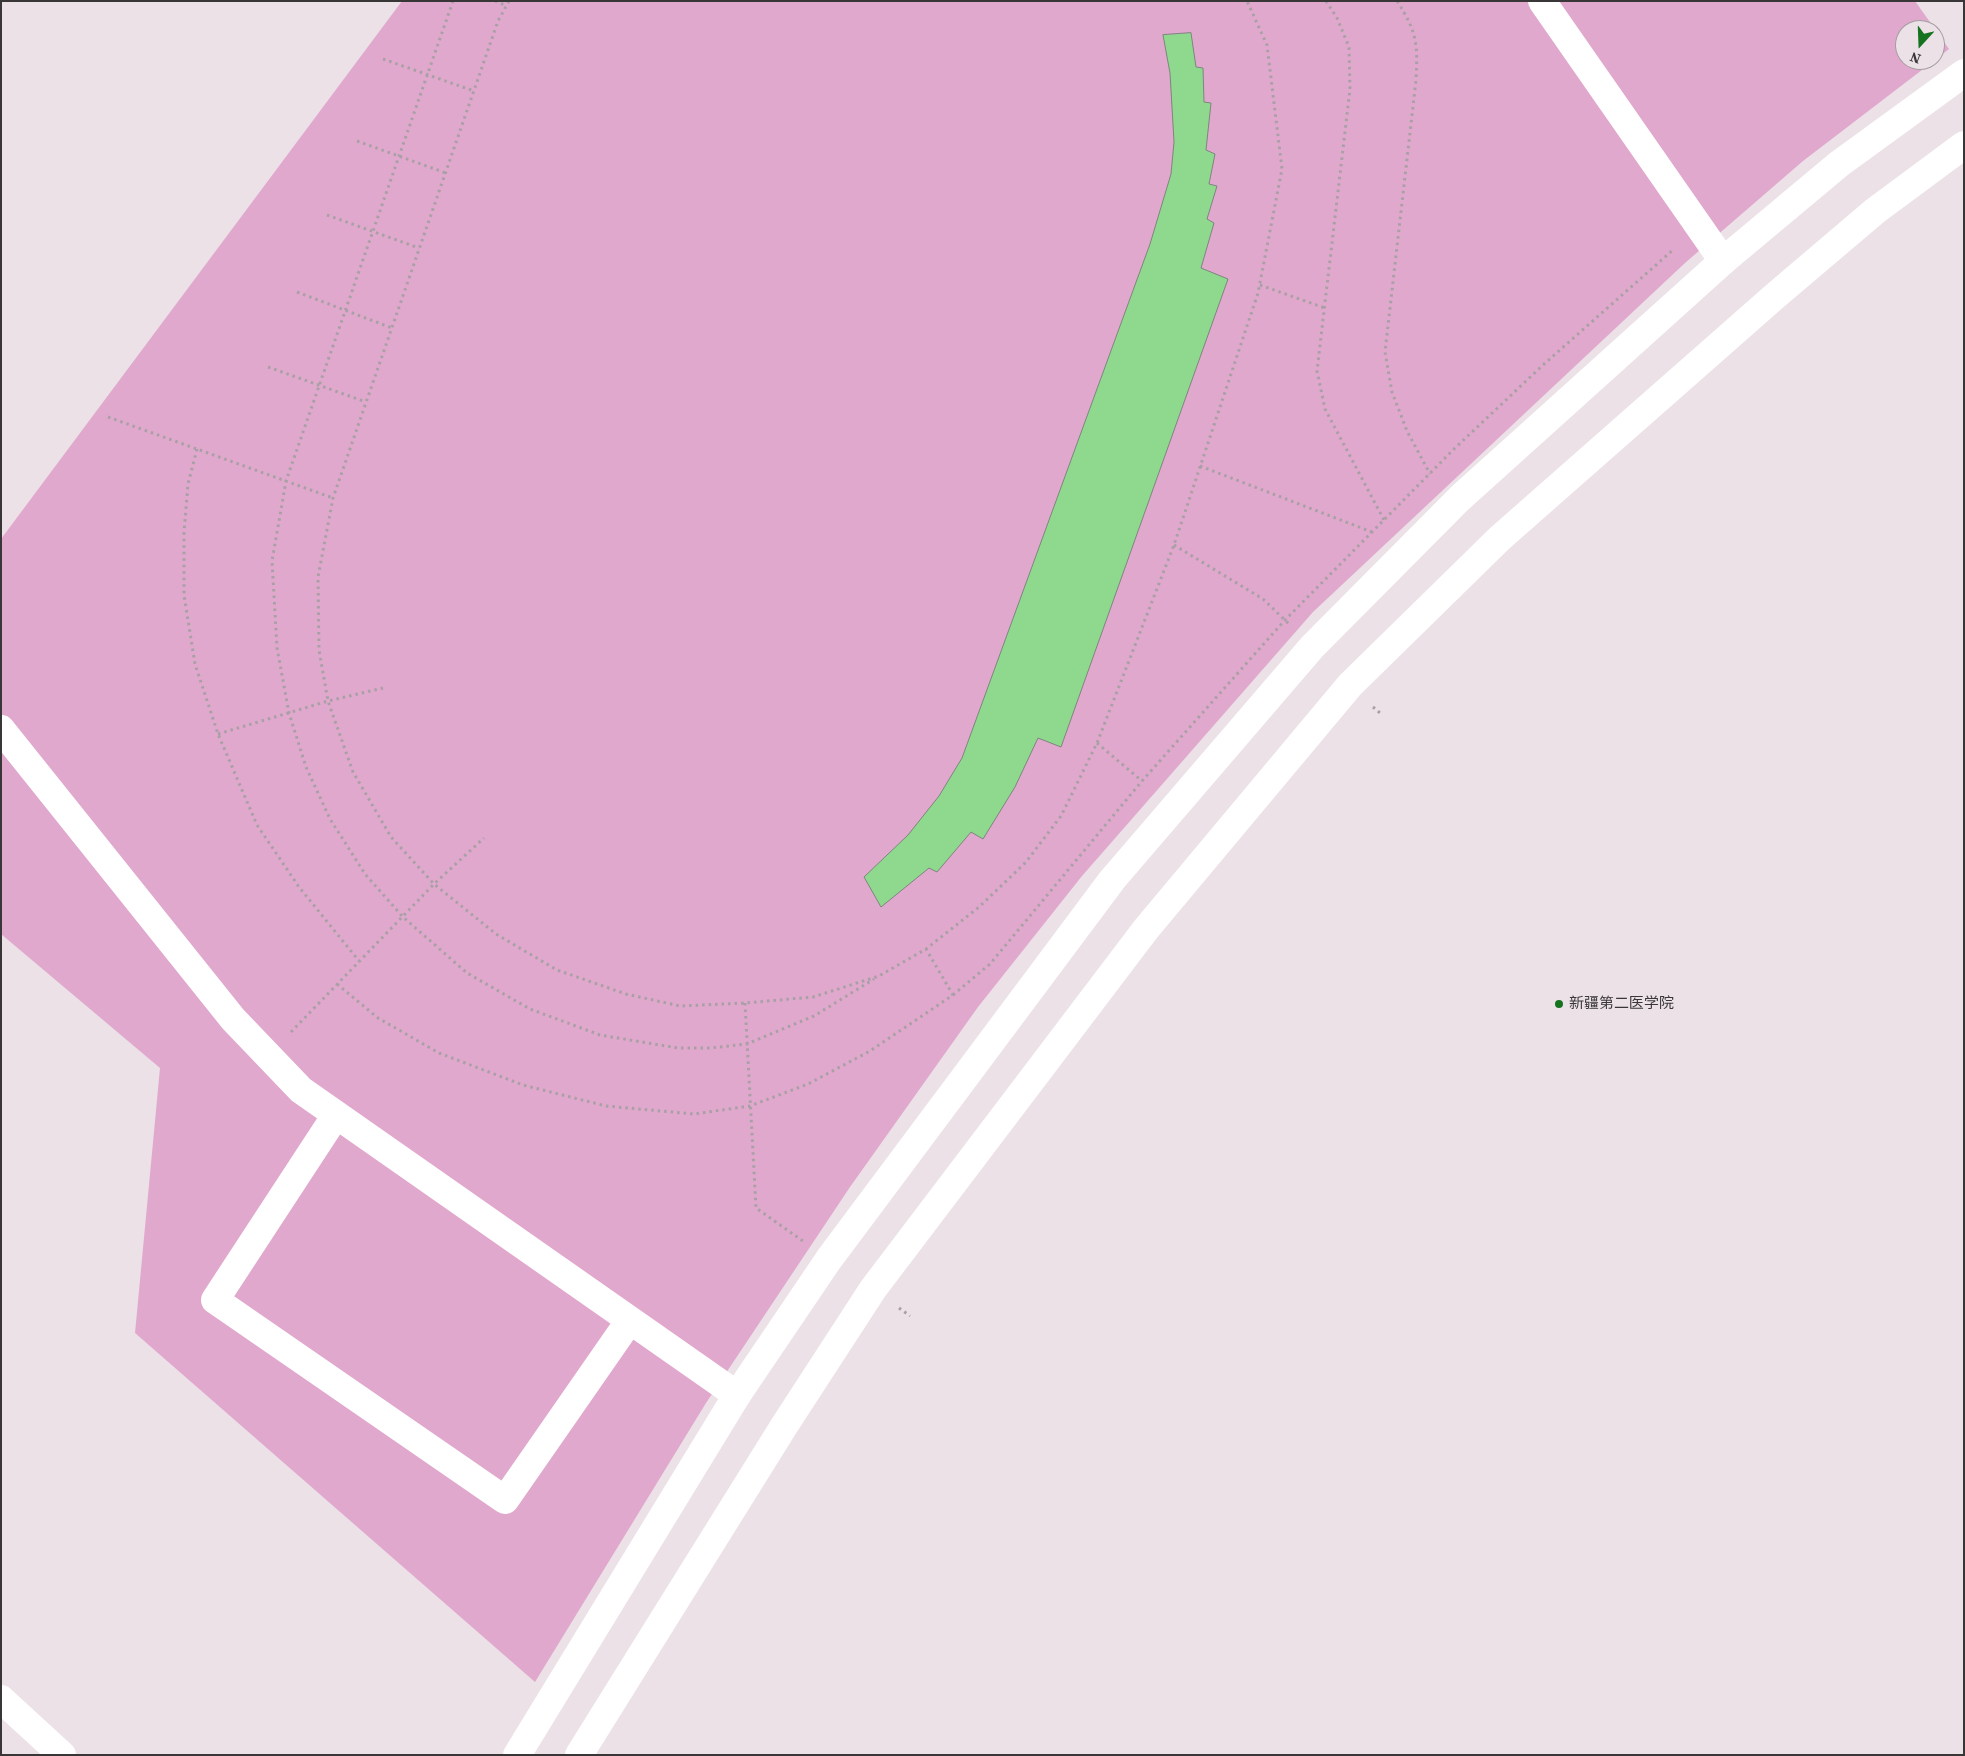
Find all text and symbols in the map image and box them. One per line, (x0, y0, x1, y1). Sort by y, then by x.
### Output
north arrow (1895, 20, 1945, 70)
text: N (1907, 47, 1923, 69)
place label: 新疆第二医学院 (1569, 995, 1674, 1013)
marker: 新疆第二医学院 (1553, 998, 1565, 1010)

